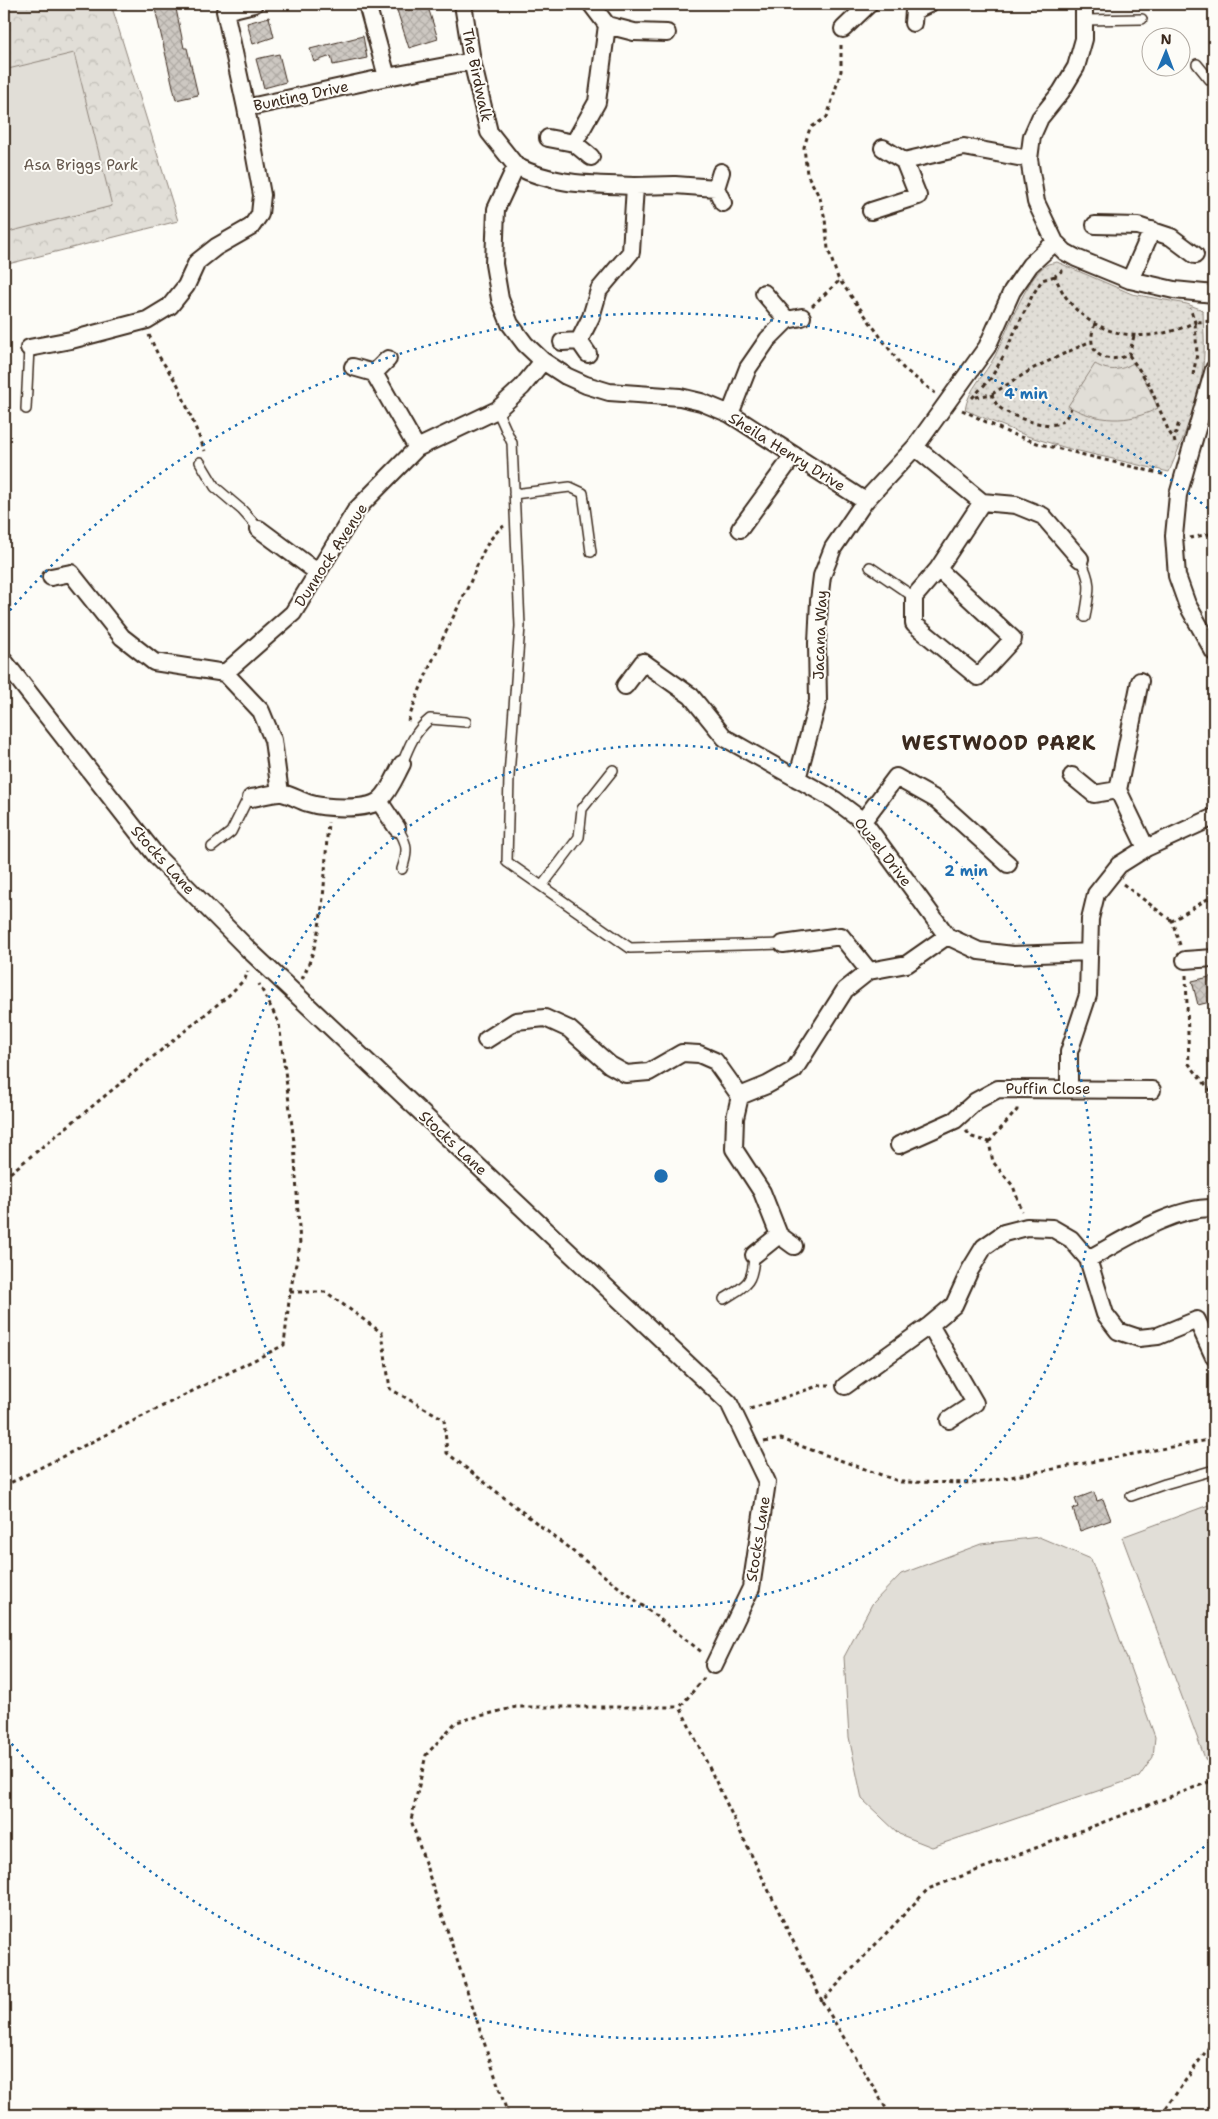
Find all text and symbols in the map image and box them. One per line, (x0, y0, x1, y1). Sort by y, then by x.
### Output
street label: The Birdwalk (457, 26, 497, 124)
north arrow (1140, 28, 1190, 78)
text: N (1161, 30, 1172, 48)
street label: Bunting Drive (252, 76, 350, 116)
park label: Asa Briggs Park (24, 155, 138, 175)
text: 4 min (1004, 384, 1048, 404)
street label: Sheila Henry Drive (725, 408, 849, 496)
street label: Dunnock Avenue (290, 499, 372, 611)
street label: Jacana Way (808, 590, 832, 680)
district label: WESTWOOD PARK (902, 730, 1096, 756)
street label: Ouzel Drive (850, 813, 916, 891)
street label: Stocks Lane (127, 821, 199, 899)
text: 2 min (944, 861, 988, 881)
street label: Puffin Close (1005, 1079, 1091, 1099)
street label: Stocks Lane (415, 1106, 491, 1180)
centre of rings (652, 1167, 670, 1185)
street label: Stocks Lane (741, 1495, 775, 1583)

